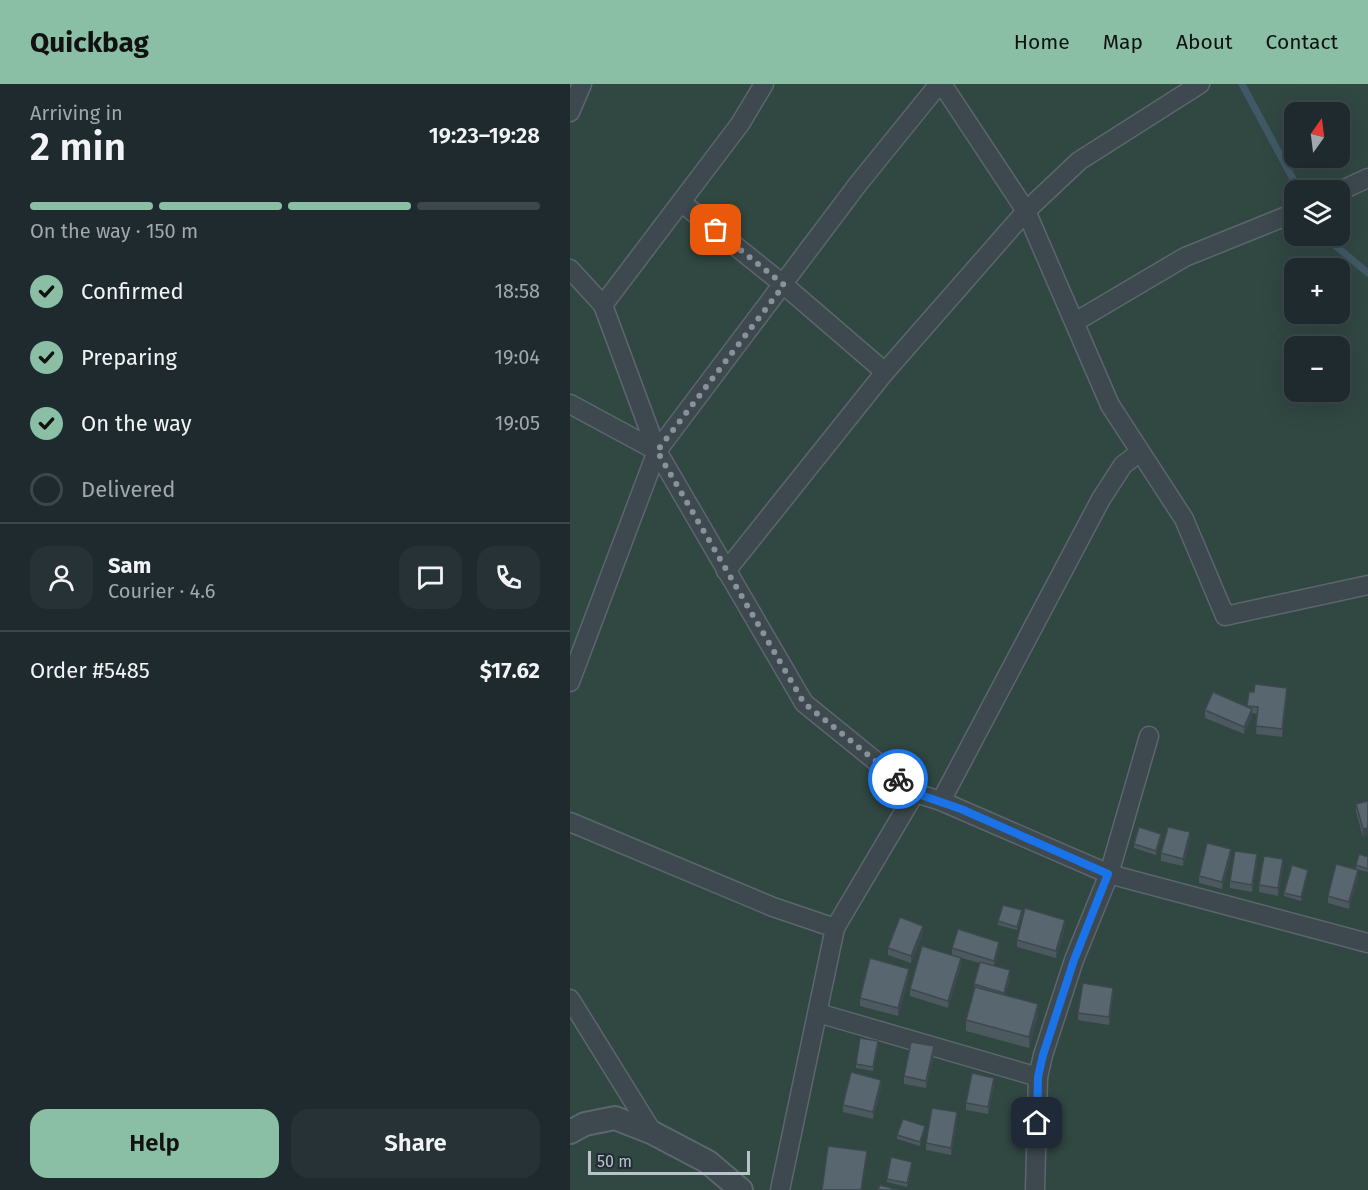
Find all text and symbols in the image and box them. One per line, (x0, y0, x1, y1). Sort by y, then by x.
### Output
text: Quickbag (30, 26, 149, 59)
text: Home (1014, 29, 1070, 55)
text: Map (1103, 29, 1143, 55)
text: About (1176, 29, 1233, 55)
text: Contact (1266, 29, 1338, 55)
text: Arriving in (30, 101, 123, 125)
north arrow (1284, 102, 1350, 168)
map controls (1284, 102, 1350, 402)
text: 19:23–19:28 (429, 122, 540, 149)
text: 2 min (30, 124, 126, 170)
button: layers (1284, 180, 1350, 246)
pin (690, 204, 741, 255)
icon: bag (699, 213, 732, 246)
text: On the way · 150 m (30, 219, 198, 243)
button: + (1284, 258, 1350, 324)
icon: check (30, 275, 63, 308)
text: Confirmed (81, 278, 184, 305)
text: 18:58 (494, 279, 540, 303)
button: − (1284, 336, 1350, 402)
icon: check (30, 341, 63, 374)
text: Preparing (81, 344, 177, 371)
text: 19:04 (494, 345, 540, 369)
icon: check (30, 407, 63, 440)
text: On the way (81, 410, 192, 437)
text: 19:05 (495, 411, 540, 435)
text: Delivered (81, 476, 176, 503)
button: person (30, 546, 93, 609)
button: chat (399, 546, 462, 609)
button: phone (477, 546, 540, 609)
text: Sam (108, 552, 151, 579)
text: Courier · 4.6 (108, 579, 215, 603)
text: Order #5485 (30, 657, 150, 684)
text: $17.62 (480, 657, 540, 684)
courier (868, 749, 928, 809)
icon: bike (882, 763, 915, 796)
pin (1011, 1097, 1062, 1148)
icon: home (1020, 1106, 1053, 1139)
button: Help (30, 1109, 279, 1178)
button: Share (291, 1109, 540, 1178)
scale bar (588, 1148, 750, 1176)
text: 50 m (597, 1152, 632, 1171)

